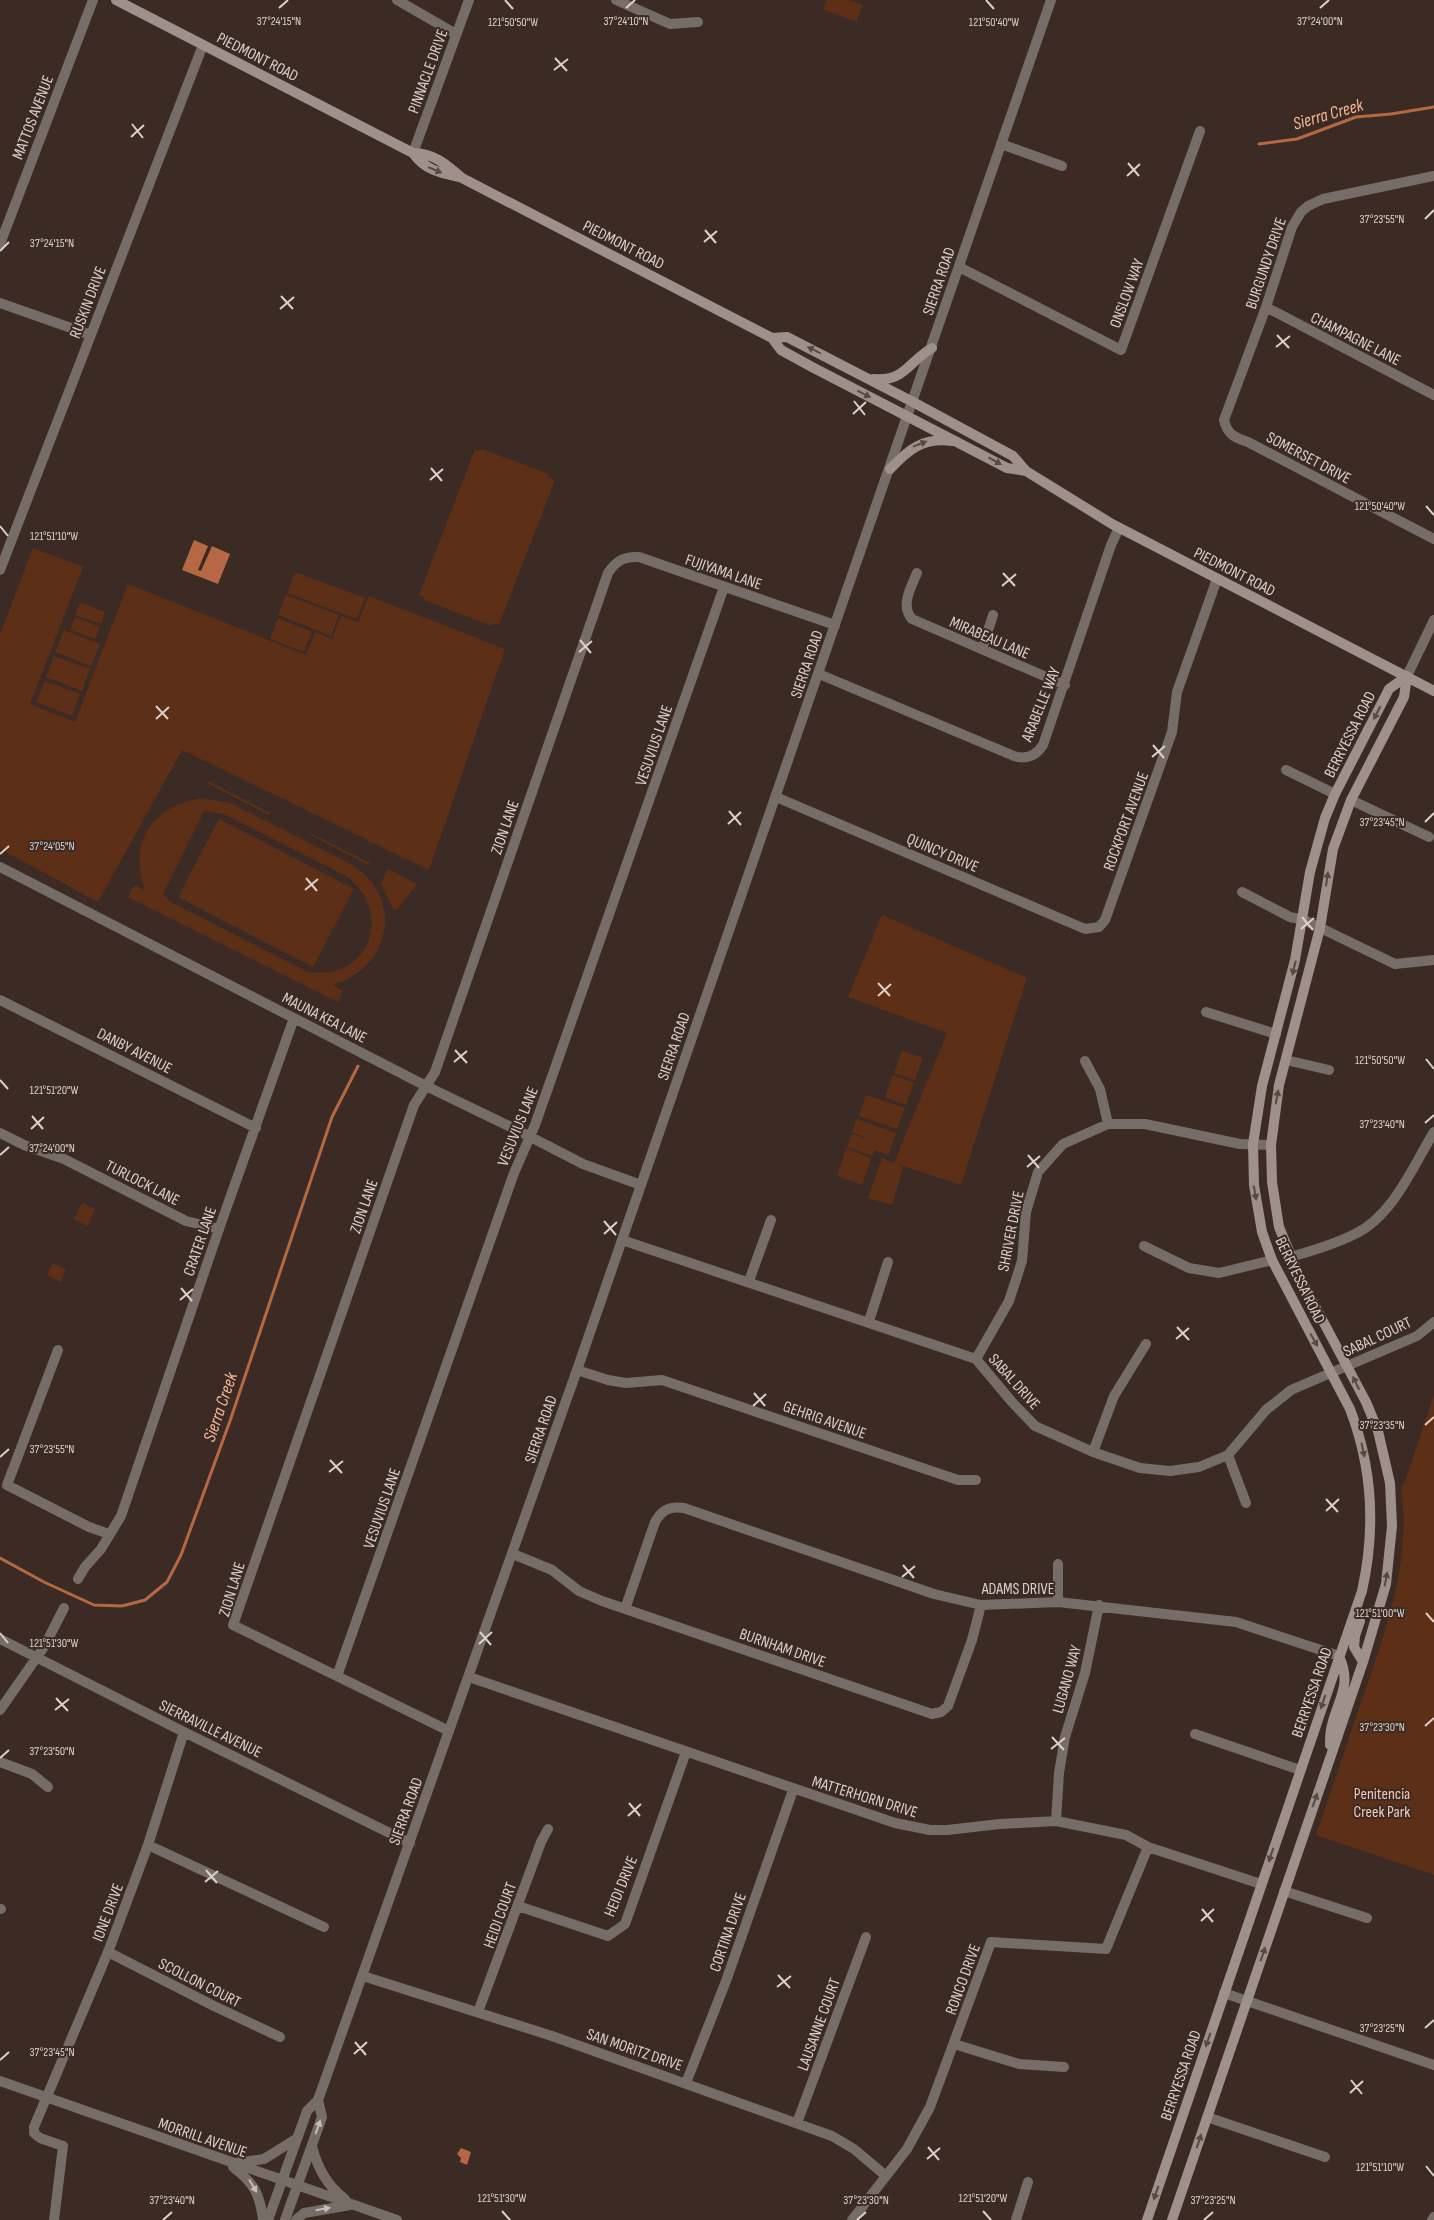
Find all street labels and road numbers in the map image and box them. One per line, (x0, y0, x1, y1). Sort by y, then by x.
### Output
street label: PINNACLE DRIVE (404, 27, 452, 116)
street label: PIEDMONT ROAD (213, 29, 301, 86)
street label: MATTOS AVENUE (9, 73, 58, 162)
street label: BURGUNDY DRIVE (1242, 215, 1291, 312)
street label: PIEDMONT ROAD (579, 217, 667, 274)
street label: SIERRA ROAD (919, 245, 960, 318)
street label: ONSLOW WAY (1106, 256, 1149, 331)
street label: RUSKIN DRIVE (66, 264, 111, 341)
street label: CHAMPAGNE LANE (1307, 309, 1403, 370)
street label: SOMERSET DRIVE (1263, 428, 1354, 489)
street label: PIEDMONT ROAD (1190, 544, 1278, 601)
street label: FUJIYAMA LANE (683, 550, 764, 594)
street label: MIRABEAU LANE (946, 613, 1032, 664)
street label: SIERRA ROAD (787, 628, 828, 701)
street label: ARABELLE WAY (1017, 664, 1065, 745)
street label: BERRYESSA ROAD (1320, 688, 1380, 781)
street label: VESUVIUS LANE (632, 703, 677, 788)
street label: ROCKPORT AVENUE (1100, 769, 1153, 874)
street label: ZION LANE (487, 798, 524, 857)
street label: QUINCY DRIVE (904, 830, 981, 877)
street label: MAUNA KEA LANE (279, 989, 370, 1048)
street label: SIERRA ROAD (654, 1010, 695, 1083)
street label: DANBY AVENUE (94, 1024, 175, 1078)
street label: VESUVIUS LANE (494, 1084, 543, 1169)
street label: TURLOCK LANE (102, 1157, 183, 1210)
street label: ZION LANE (346, 1177, 383, 1236)
street label: SHRIVER DRIVE (994, 1189, 1029, 1273)
street label: CRATER LANE (180, 1204, 221, 1279)
street label: BERRYESSA ROAD (1270, 1234, 1329, 1327)
street label: SABAL COURT (1340, 1313, 1415, 1361)
street label: SABAL DRIVE (984, 1350, 1044, 1414)
street label: SIERRA ROAD (521, 1393, 562, 1466)
street label: GEHRIG AVENUE (780, 1397, 869, 1444)
street label: VESUVIUS LANE (360, 1466, 405, 1551)
street label: ZION LANE (215, 1560, 250, 1619)
street label: ADAMS DRIVE (981, 1580, 1054, 1599)
street label: BURNHAM DRIVE (737, 1625, 828, 1672)
street label: LUGANO WAY (1049, 1643, 1086, 1716)
street label: BERRYESSA ROAD (1288, 1645, 1337, 1740)
street label: SIERRAVILLE AVENUE (156, 1696, 265, 1762)
street label: MATTERHORN DRIVE (810, 1772, 920, 1822)
street label: SIERRA ROAD (385, 1775, 427, 1848)
street label: HEIDI DRIVE (601, 1853, 642, 1920)
street label: HEIDI COURT (480, 1880, 521, 1951)
street label: IONE DRIVE (89, 1881, 128, 1944)
street label: CORTINA DRIVE (706, 1890, 751, 1974)
street label: RONCO DRIVE (942, 1942, 985, 2017)
street label: SCOLLON COURT (155, 1955, 244, 2012)
street label: LAUSANNE COURT (794, 1975, 845, 2073)
street label: SAN MORITZ DRIVE (584, 2025, 685, 2076)
street label: BERRYESSA ROAD (1157, 2028, 1206, 2123)
street label: MORRILL AVENUE (156, 2114, 249, 2162)

